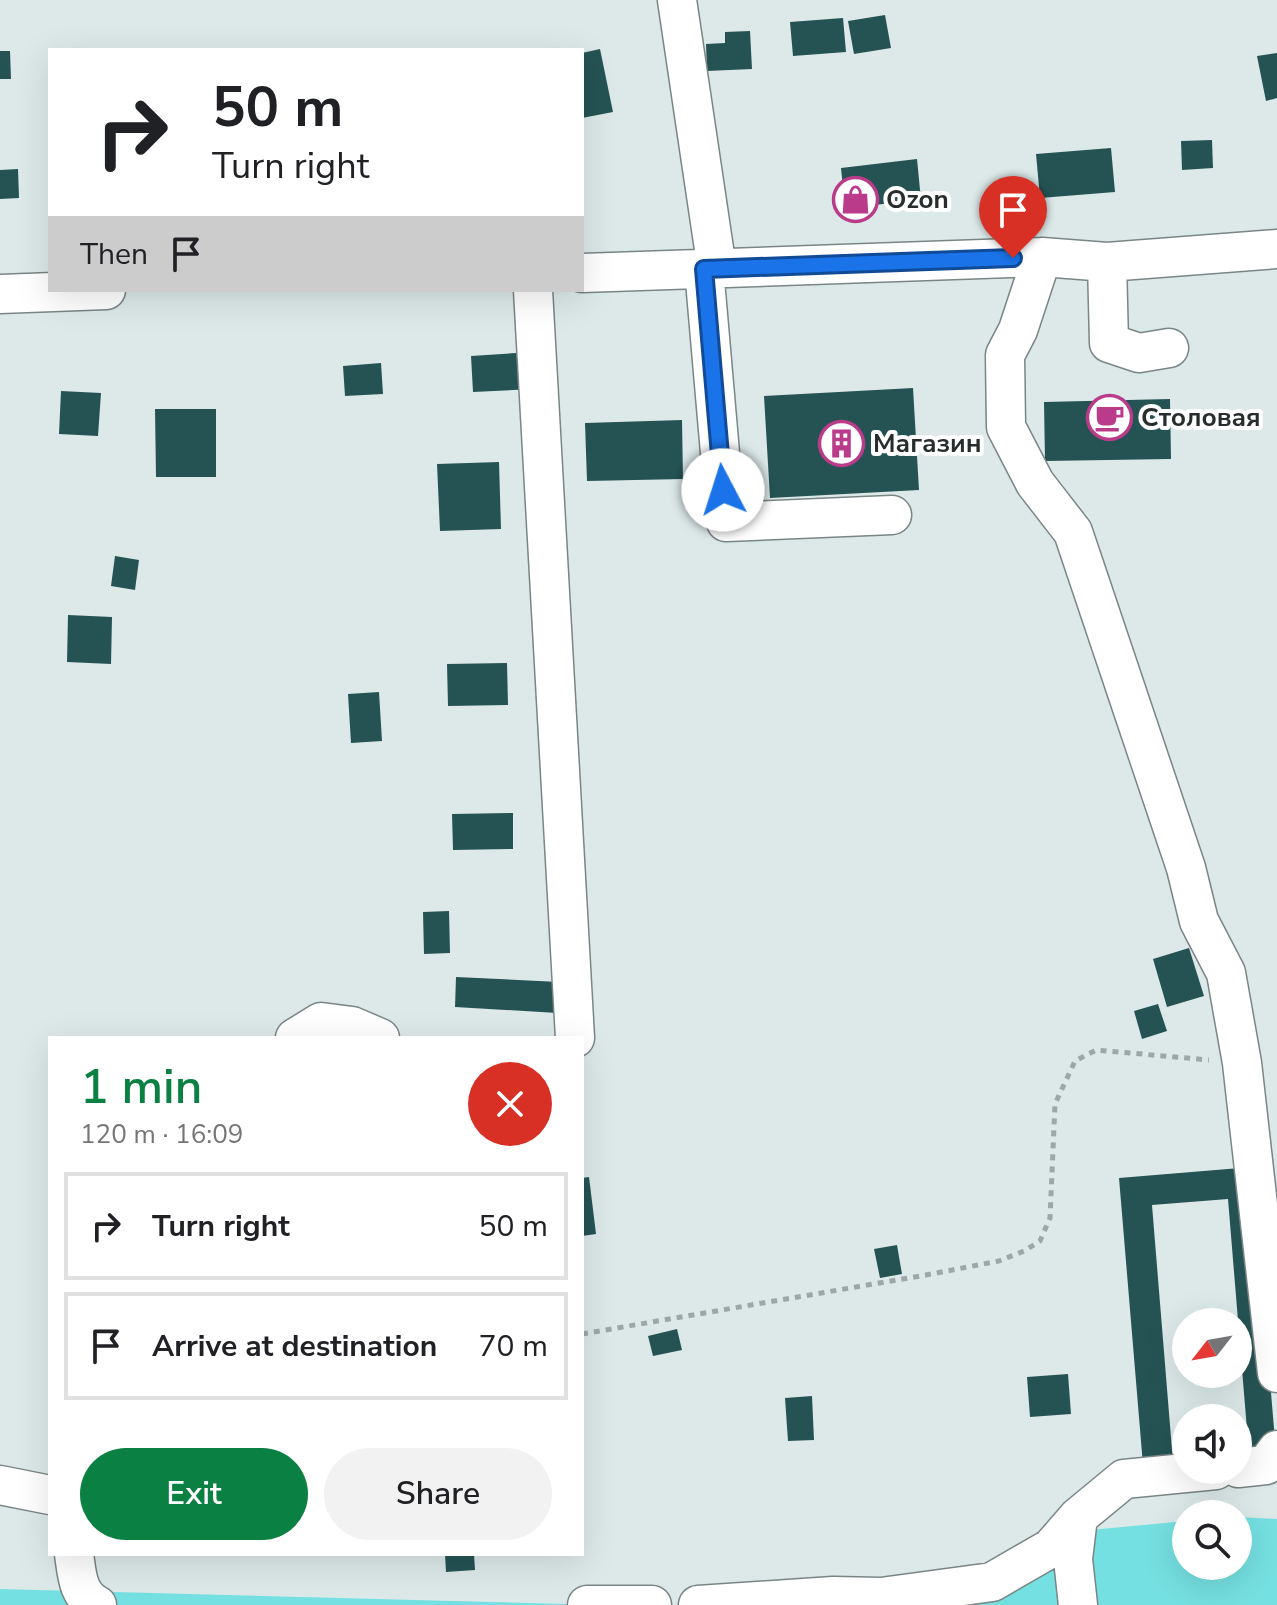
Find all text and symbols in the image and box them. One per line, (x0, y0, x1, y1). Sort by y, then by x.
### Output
text: 50 m (212, 69, 343, 146)
icon: right (80, 80, 184, 184)
text: Turn right (212, 142, 369, 191)
shop icon: Ozon (831, 175, 879, 223)
pin (979, 176, 1047, 258)
place label: Ozon (886, 182, 949, 217)
icon: arrive (991, 188, 1035, 232)
icon: arrive (164, 232, 208, 276)
text: Then (80, 234, 148, 275)
cafe icon: Столовая (1086, 393, 1134, 441)
place label: Столовая (1141, 400, 1261, 435)
building icon: Магазин (818, 419, 866, 467)
place label: Магазин (873, 426, 982, 461)
position arrow (681, 448, 765, 532)
text: 1 min (80, 1054, 202, 1120)
button: close (468, 1062, 552, 1146)
text: 120 m · 16:09 (80, 1117, 243, 1152)
icon: right (84, 1204, 128, 1248)
text: Turn right (152, 1206, 290, 1247)
text: 50 m (479, 1206, 548, 1247)
north arrow (1172, 1308, 1252, 1388)
map controls (1172, 1308, 1252, 1580)
icon: arrive (84, 1324, 128, 1368)
text: Arrive at destination (152, 1326, 437, 1367)
text: 70 m (479, 1326, 548, 1367)
button: sound (1172, 1404, 1252, 1484)
button: Exit (80, 1448, 308, 1540)
button: Share (324, 1448, 552, 1540)
button: search (1172, 1500, 1252, 1580)

